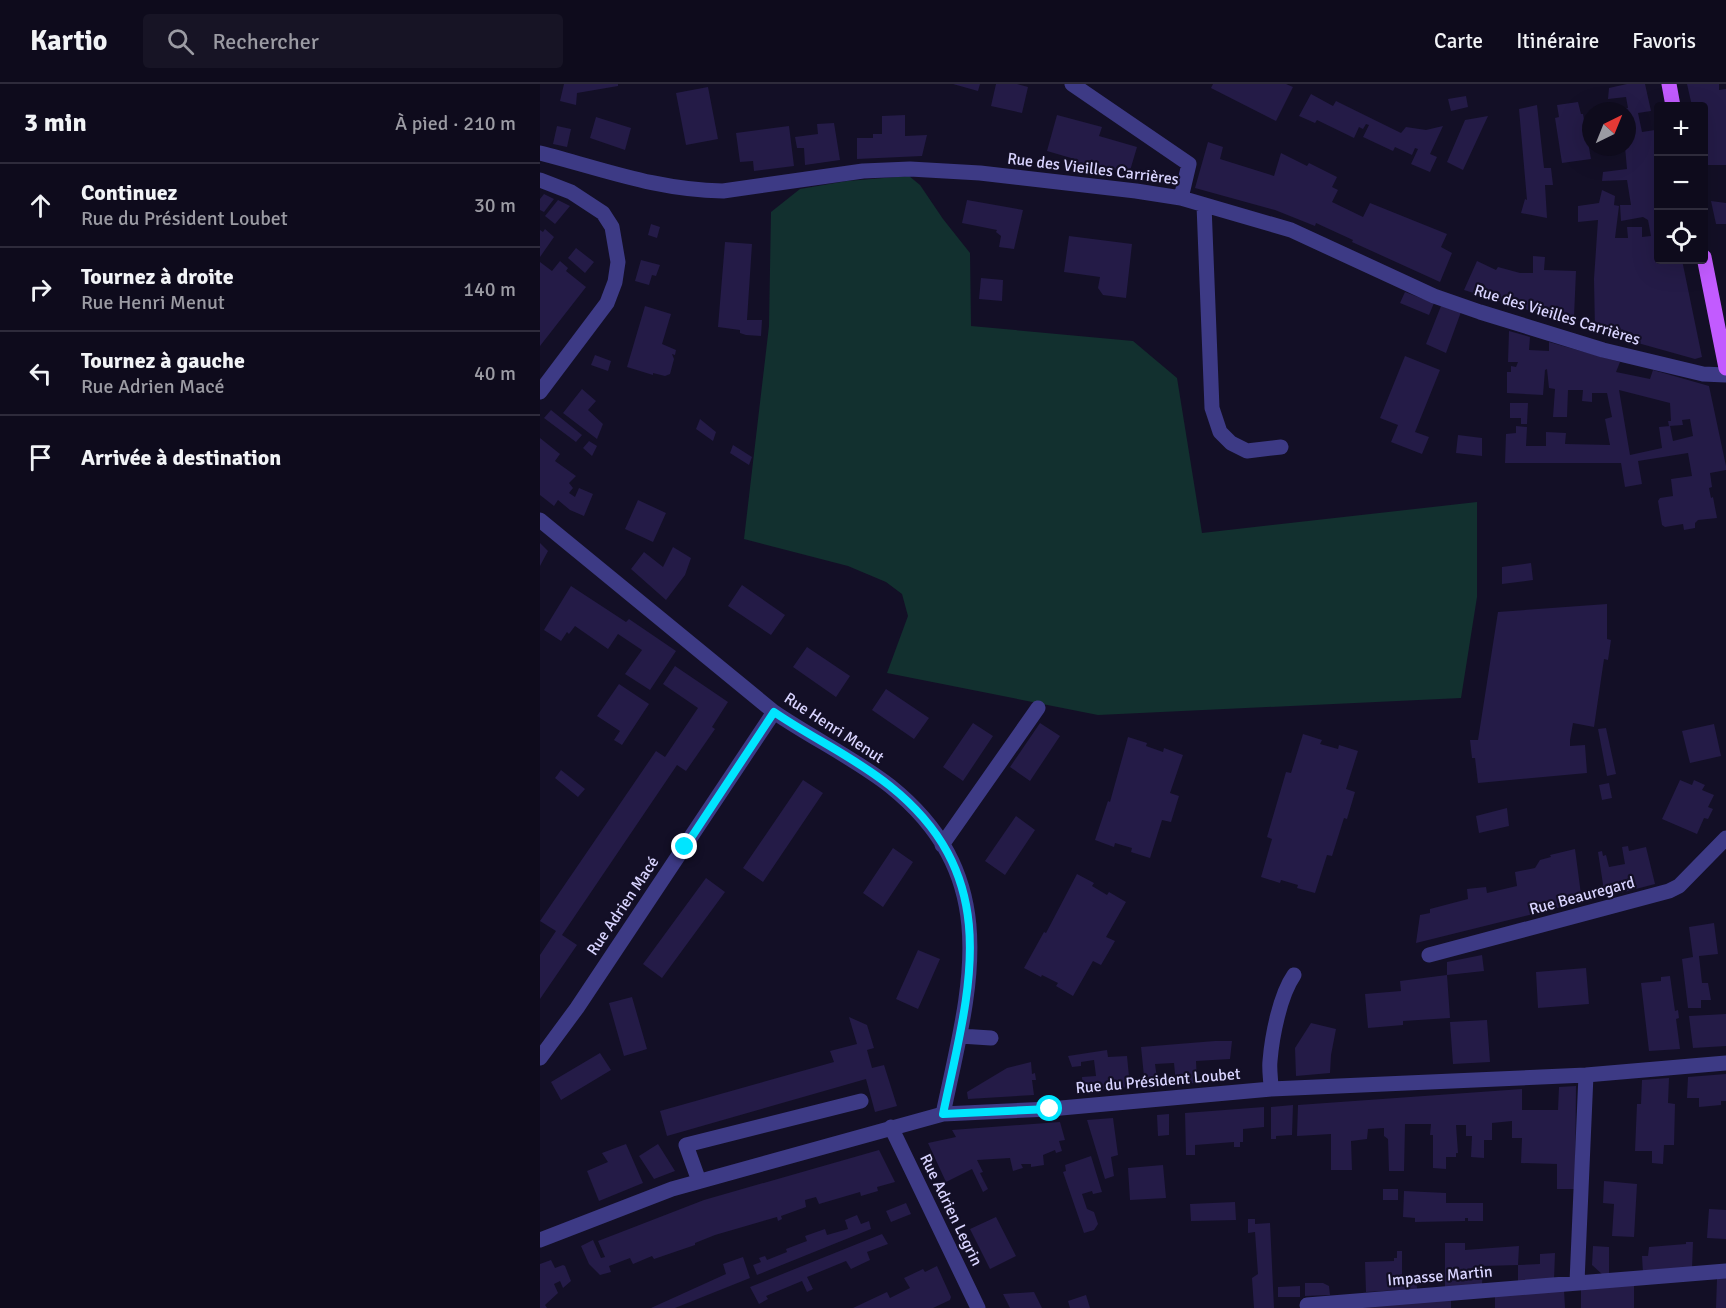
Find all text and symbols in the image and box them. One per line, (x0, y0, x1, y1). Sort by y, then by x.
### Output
search box (143, 14, 563, 68)
text: Kartio (30, 24, 107, 58)
icon: search (164, 25, 197, 58)
text: Rechercher (212, 28, 319, 55)
text: Carte (1434, 28, 1483, 54)
text: Itinéraire (1516, 28, 1599, 54)
text: Favoris (1632, 28, 1696, 54)
north arrow (1582, 102, 1636, 156)
map controls (1654, 102, 1708, 264)
button: + (1654, 102, 1708, 156)
text: 3 min (24, 107, 87, 139)
text: À pied · 210 m (395, 111, 516, 136)
street label: Rue des Vieilles Carrières (1006, 149, 1180, 189)
button: − (1654, 156, 1708, 210)
text: Continuez (81, 179, 177, 206)
icon: ahead (24, 189, 57, 222)
text: 30 m (474, 193, 516, 218)
text: Rue du Président Loubet (81, 206, 288, 231)
button: locate (1654, 210, 1708, 264)
text: Tournez à droite (81, 263, 234, 290)
icon: right (24, 273, 57, 306)
text: 140 m (463, 277, 516, 302)
street label: Rue des Vieilles Carrières (1472, 280, 1642, 350)
text: Rue Henri Menut (81, 290, 225, 315)
text: Tournez à gauche (81, 347, 245, 374)
icon: left (24, 357, 57, 390)
text: 40 m (474, 361, 516, 386)
text: Rue Adrien Macé (81, 374, 225, 399)
icon: arrive (24, 441, 57, 474)
text: Arrivée à destination (81, 444, 281, 471)
street label: Rue Henri Menut (780, 688, 888, 768)
route end (671, 833, 697, 859)
street label: Rue Adrien Macé (583, 853, 663, 959)
street label: Rue Beauregard (1527, 872, 1637, 920)
street label: Rue du Président Loubet (1075, 1064, 1242, 1098)
route start (1036, 1095, 1062, 1121)
street label: Rue Adrien Legrin (915, 1151, 987, 1269)
street label: Impasse Martin (1387, 1261, 1493, 1291)

